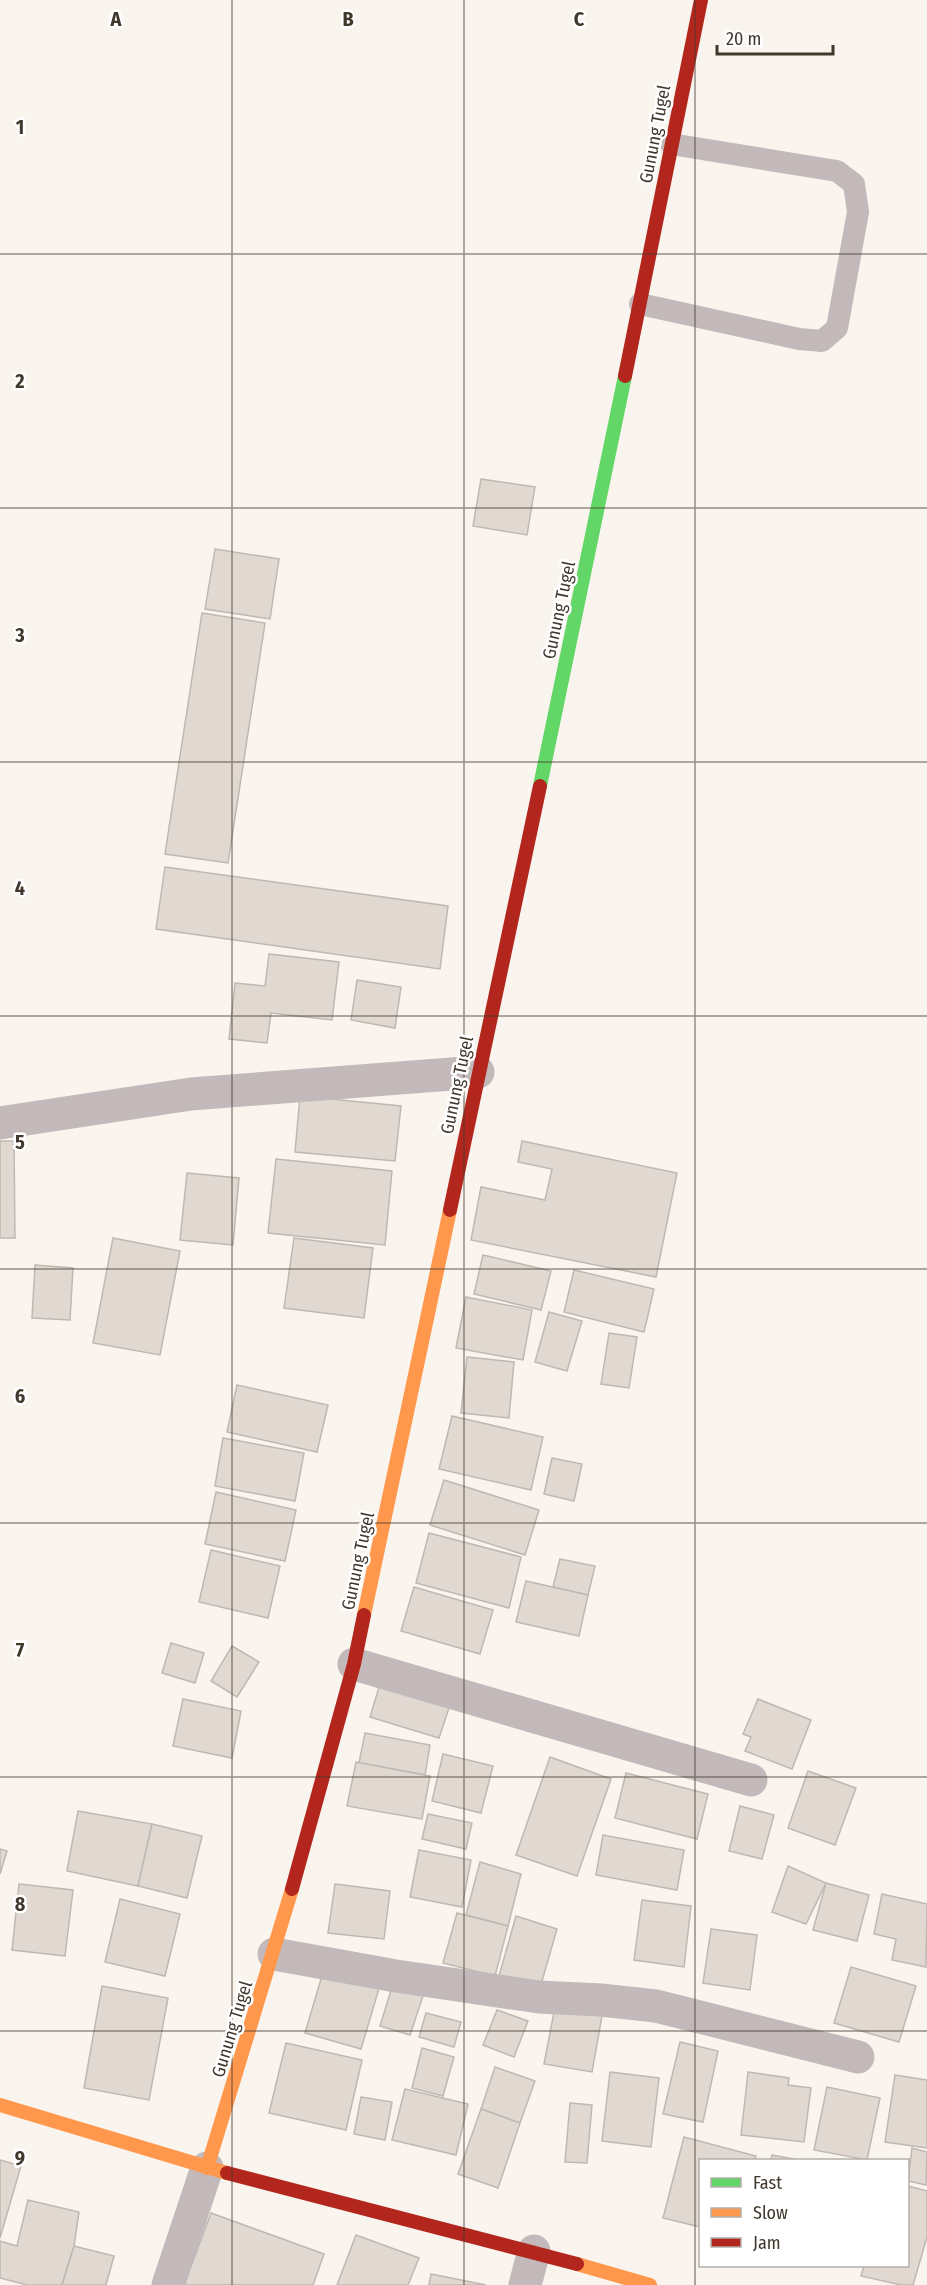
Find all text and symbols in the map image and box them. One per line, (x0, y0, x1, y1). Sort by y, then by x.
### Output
text: A (110, 7, 123, 31)
text: B (342, 7, 354, 31)
text: C (574, 7, 585, 31)
scale bar (717, 18, 832, 56)
text: 20 m (726, 28, 761, 50)
street label: Gunung Tugel (635, 83, 675, 185)
text: 1 (16, 115, 24, 139)
text: 2 (14, 369, 25, 393)
street label: Gunung Tugel (538, 559, 580, 661)
text: 3 (14, 623, 25, 647)
text: 4 (15, 876, 25, 900)
street label: Gunung Tugel (436, 1034, 478, 1136)
text: 5 (15, 1130, 25, 1154)
text: 6 (15, 1384, 25, 1408)
street label: Gunung Tugel (337, 1510, 379, 1612)
text: 7 (16, 1638, 25, 1662)
text: 8 (15, 1892, 26, 1916)
street label: Gunung Tugel (207, 1978, 257, 2080)
text: 9 (15, 2146, 25, 2170)
legend (699, 2159, 909, 2267)
text: Fast (753, 2172, 782, 2194)
text: Slow (753, 2202, 788, 2224)
text: Jam (753, 2232, 781, 2254)

